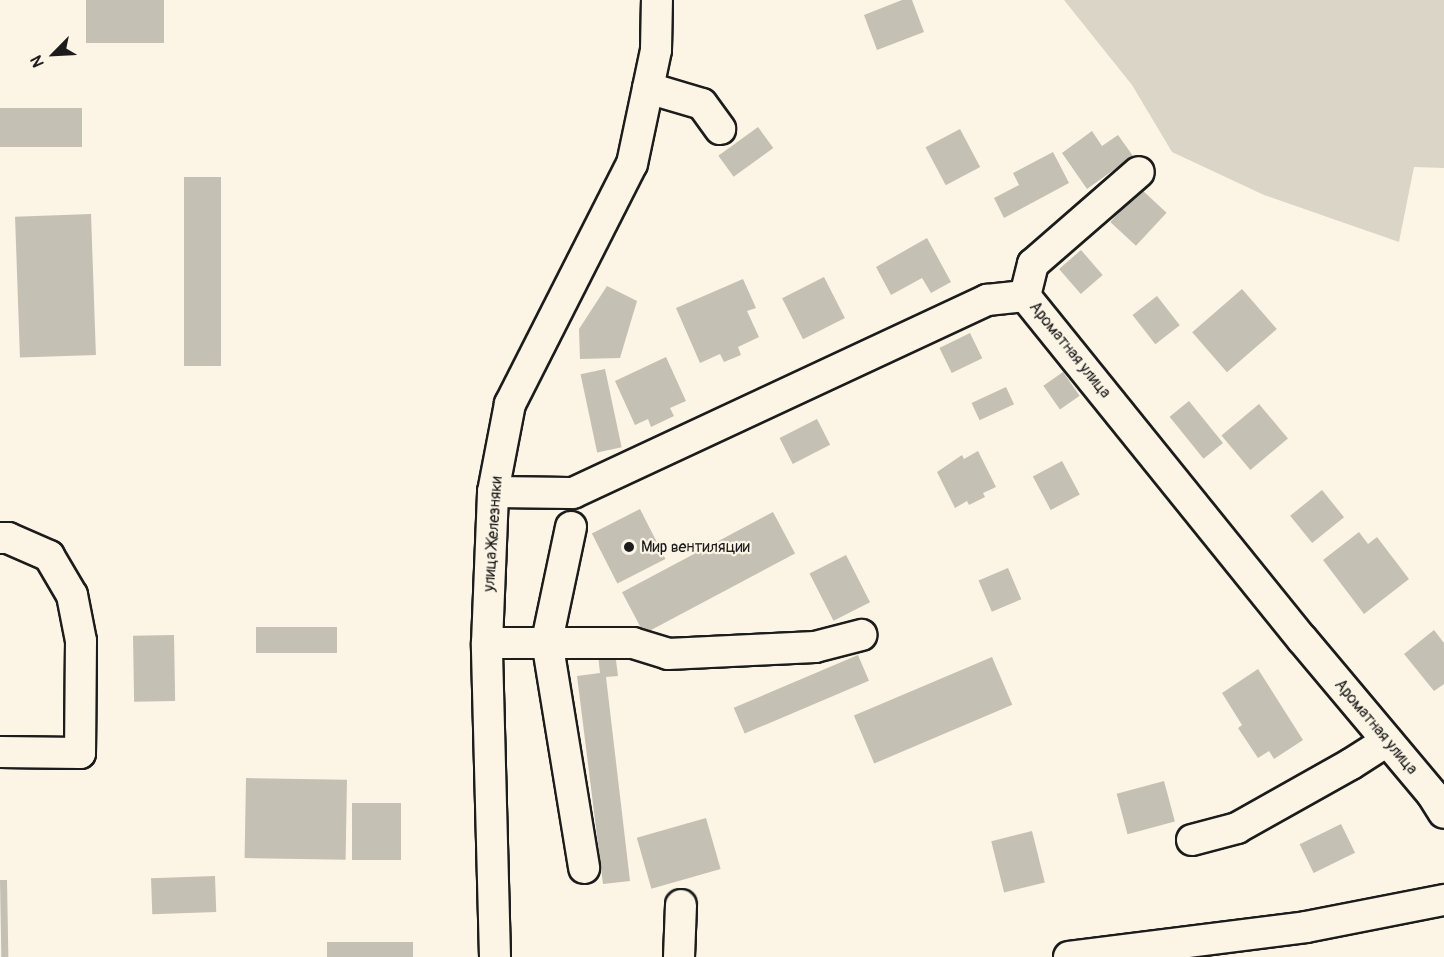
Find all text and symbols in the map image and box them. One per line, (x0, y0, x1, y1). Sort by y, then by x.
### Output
north arrow (24, 24, 84, 84)
text: N (26, 52, 49, 70)
street label: Ароматная улица (1025, 298, 1115, 402)
street label: улица Железняки (479, 476, 507, 592)
place label: Мир вентиляции (641, 537, 750, 557)
marker: Мир вентиляции (622, 540, 636, 554)
street label: Ароматная улица (1330, 675, 1422, 779)

